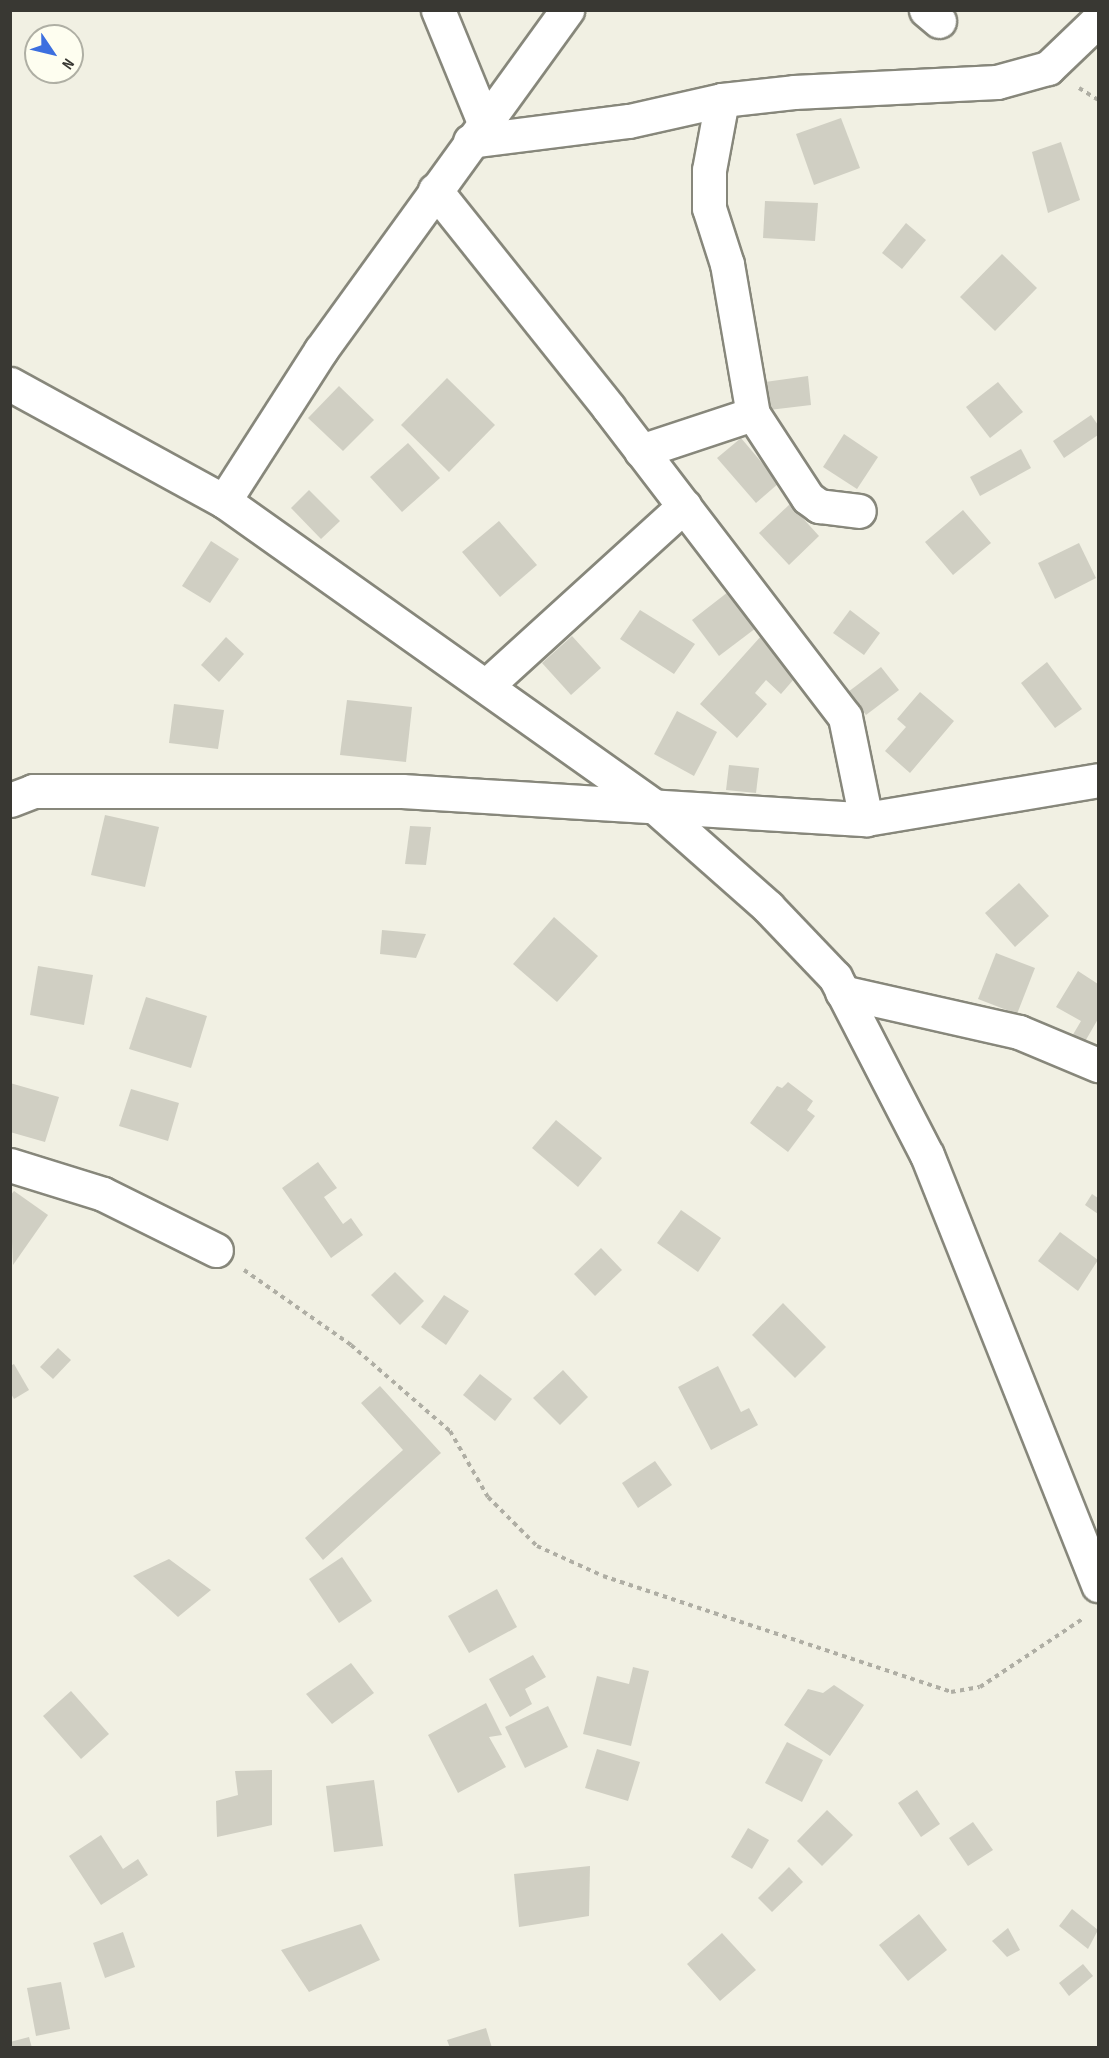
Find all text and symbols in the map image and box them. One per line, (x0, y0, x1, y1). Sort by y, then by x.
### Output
north arrow (24, 24, 84, 84)
text: N (57, 55, 78, 72)

